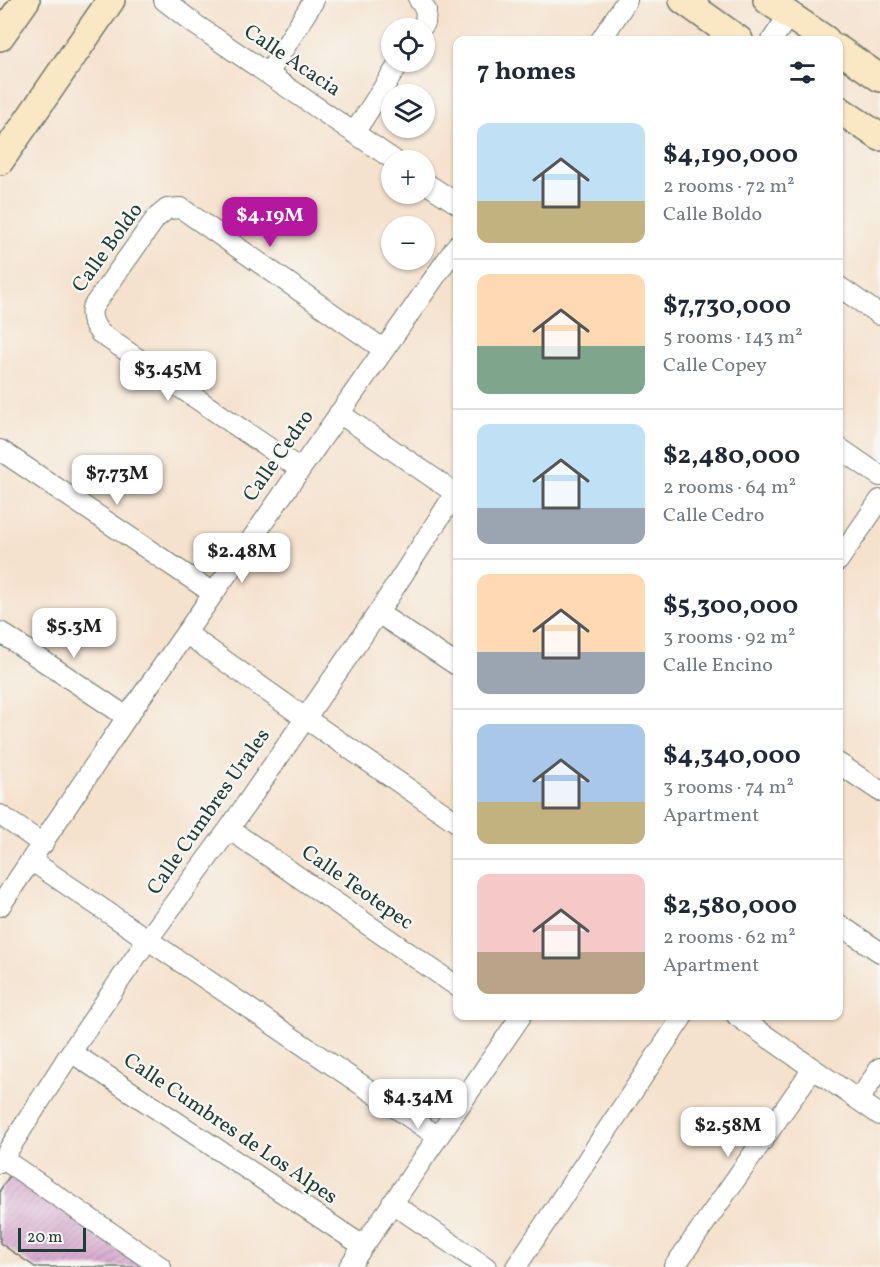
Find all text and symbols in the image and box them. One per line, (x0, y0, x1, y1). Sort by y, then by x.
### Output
street label: Calle Acacia (238, 18, 346, 104)
map controls (381, 18, 435, 270)
button: locate (381, 18, 435, 72)
text: 7 homes (477, 54, 576, 90)
icon: filters (786, 56, 819, 89)
button: layers (381, 84, 435, 138)
text: $4,190,000 (663, 137, 798, 173)
icon: home (525, 147, 597, 219)
button: + (381, 150, 435, 204)
text: 2 rooms · 72 m² (663, 173, 795, 201)
street label: Calle Boldo (66, 197, 150, 299)
pin: $4.19M (221, 197, 319, 248)
text: Calle Boldo (663, 201, 762, 229)
text: $4.19M (236, 202, 304, 230)
button: − (381, 216, 435, 270)
text: $7,730,000 (663, 288, 791, 324)
icon: home (525, 298, 597, 370)
text: 5 rooms · 143 m² (663, 324, 803, 352)
pin: $3.45M (119, 351, 217, 402)
text: Calle Copey (663, 352, 767, 380)
text: $3.45M (134, 356, 202, 384)
street label: Calle Cedro (237, 404, 321, 508)
text: $2,480,000 (663, 438, 800, 474)
icon: home (525, 448, 597, 520)
pin: $7.73M (68, 455, 166, 506)
text: $7.73M (86, 460, 148, 488)
text: 2 rooms · 64 m² (663, 474, 796, 502)
text: Calle Cedro (663, 502, 764, 530)
pin: $2.48M (193, 533, 291, 584)
text: $2.48M (207, 538, 277, 566)
text: $5,300,000 (663, 588, 798, 624)
icon: home (525, 598, 597, 670)
pin: $5.3M (32, 608, 116, 659)
text: $5.3M (46, 613, 102, 641)
text: 3 rooms · 92 m² (663, 624, 795, 652)
text: Calle Encino (663, 652, 773, 680)
street label: Calle Cumbres Urales (141, 723, 277, 901)
text: $4,340,000 (663, 738, 801, 774)
icon: home (525, 748, 597, 820)
text: 3 rooms · 74 m² (663, 774, 794, 802)
text: Apartment (663, 802, 759, 830)
street label: Calle Teotepec (295, 839, 419, 937)
text: $2,580,000 (663, 888, 797, 924)
icon: home (525, 898, 597, 970)
text: 2 rooms · 62 m² (663, 924, 796, 952)
text: Apartment (663, 952, 759, 980)
street label: Calle Cumbres de Los Alpes (117, 1046, 343, 1212)
pin: $4.34M (369, 1079, 467, 1130)
text: $4.34M (383, 1084, 453, 1112)
pin: $2.58M (679, 1107, 777, 1158)
text: $2.58M (695, 1112, 761, 1140)
scale bar (18, 1225, 86, 1252)
text: 20 m (27, 1227, 62, 1249)

